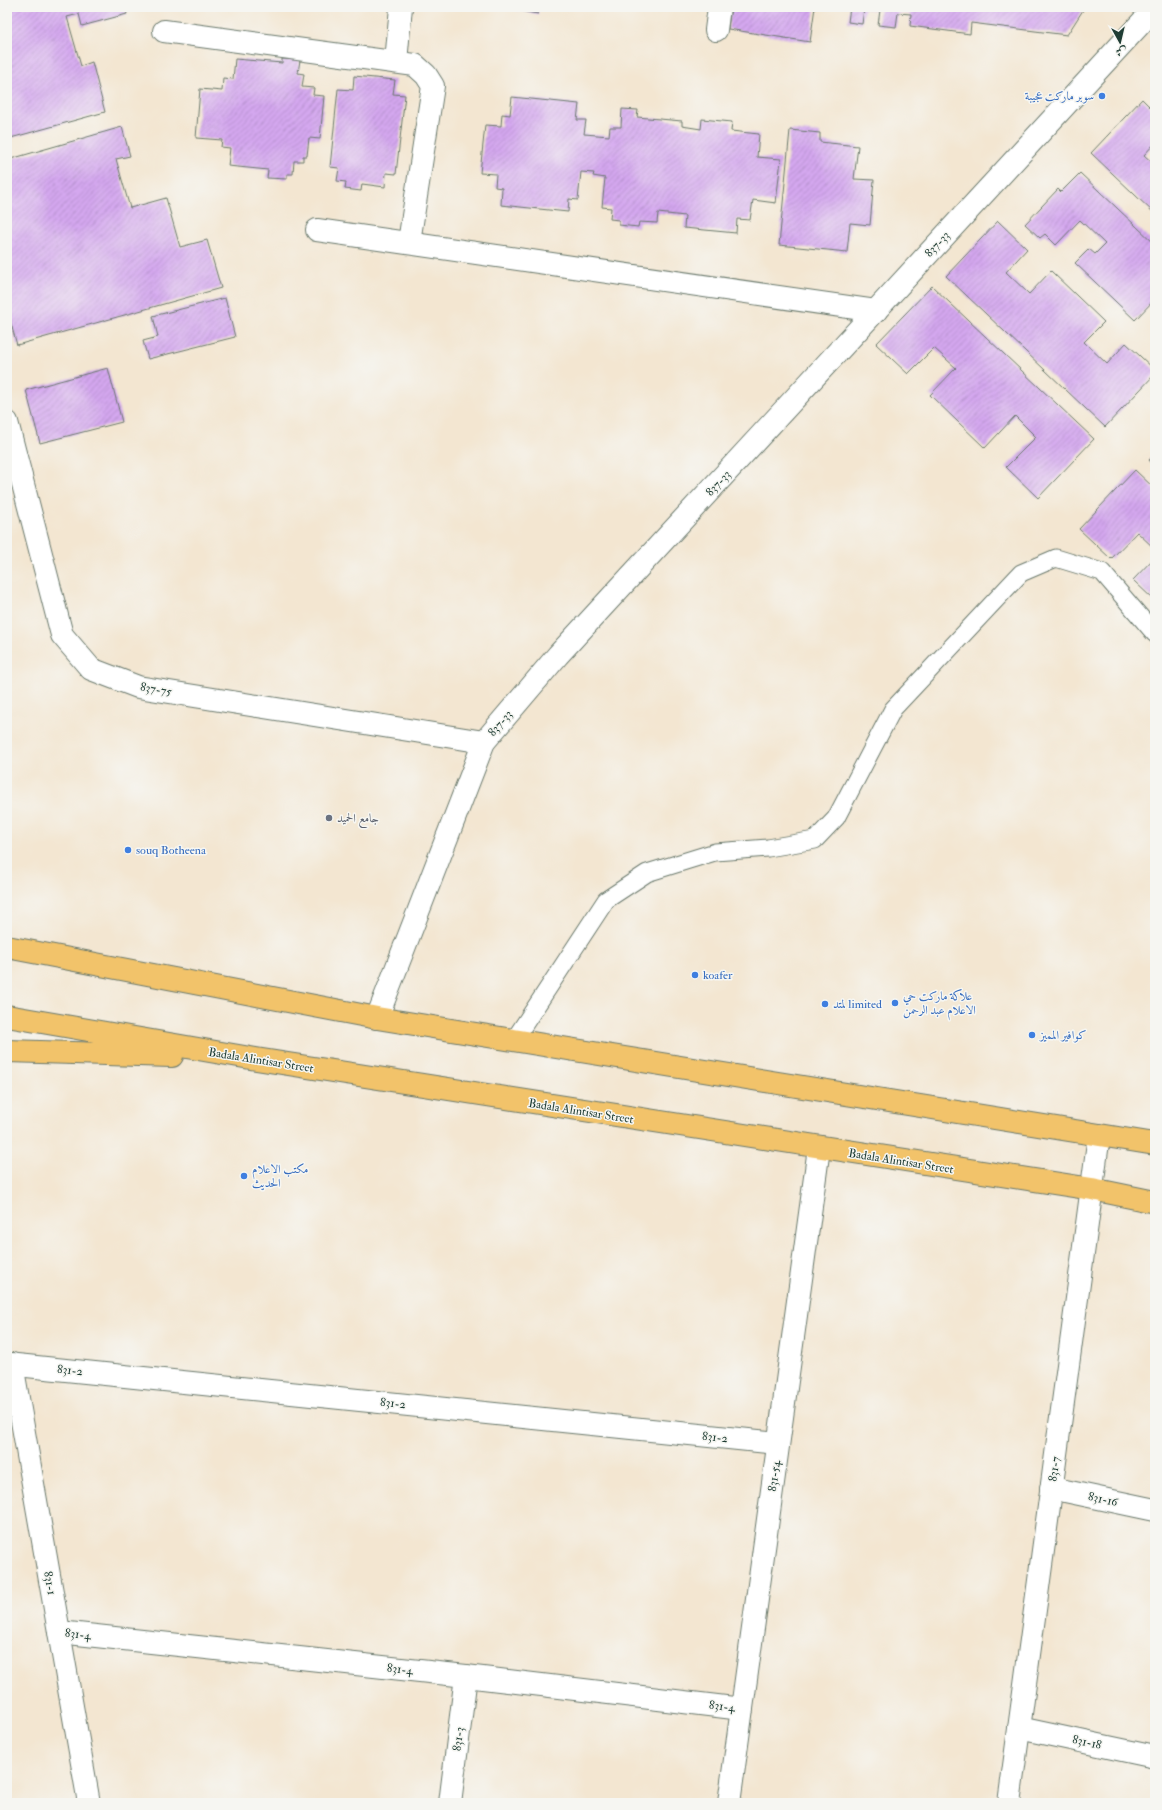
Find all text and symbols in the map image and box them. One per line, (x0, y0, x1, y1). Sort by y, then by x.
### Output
north arrow (1100, 22, 1140, 62)
text: ش (1115, 44, 1128, 59)
place label: سوبر ماركت عجيبة (1025, 89, 1094, 104)
marker: سوبر ماركت عجيبة (1097, 91, 1107, 101)
street label: 837-33 (922, 228, 953, 260)
street label: 837-33 (703, 467, 734, 499)
street label: 837-75 (139, 679, 173, 700)
street label: 837-33 (485, 707, 516, 740)
place label: جامع الحميد (337, 811, 379, 829)
marker: جامع الحميد (324, 813, 334, 823)
place label: souq Botheena (136, 843, 207, 858)
marker: souq Botheena (123, 845, 133, 855)
place label: koafer (703, 968, 733, 983)
marker: koafer (690, 970, 700, 980)
place label: علاكة ماركت حي الاعلام عبد الرحمن (903, 988, 976, 1021)
place label: لمتد limited (833, 997, 882, 1012)
marker: علاكة ماركت حي الاعلام عبد الرحمن (890, 998, 900, 1008)
marker: لمتد limited (820, 999, 830, 1009)
place label: كوافير المميز (1038, 1028, 1086, 1043)
marker: كوافير المميز (1027, 1030, 1037, 1040)
street label: Badala Alintisar Street (207, 1045, 315, 1076)
street label: Badala Alintisar Street (527, 1096, 635, 1127)
street label: Badala Alintisar Street (847, 1146, 955, 1177)
place label: مكتب الاعلام الحديث (252, 1162, 308, 1191)
marker: مكتب الاعلام الحديث (239, 1171, 249, 1181)
street label: 831-2 (56, 1362, 84, 1379)
street label: 831-2 (379, 1395, 407, 1412)
street label: 831-2 (701, 1429, 729, 1446)
street label: 831-7 (1045, 1455, 1064, 1483)
street label: 831-54 (765, 1459, 784, 1492)
street label: 831-16 (1087, 1489, 1120, 1510)
street label: 831-1 (40, 1570, 59, 1596)
street label: 831-4 (64, 1626, 92, 1643)
street label: 831-4 (386, 1661, 414, 1678)
street label: 831-4 (708, 1697, 736, 1716)
street label: 831-3 (450, 1726, 467, 1752)
street label: 831-18 (1071, 1732, 1103, 1753)

